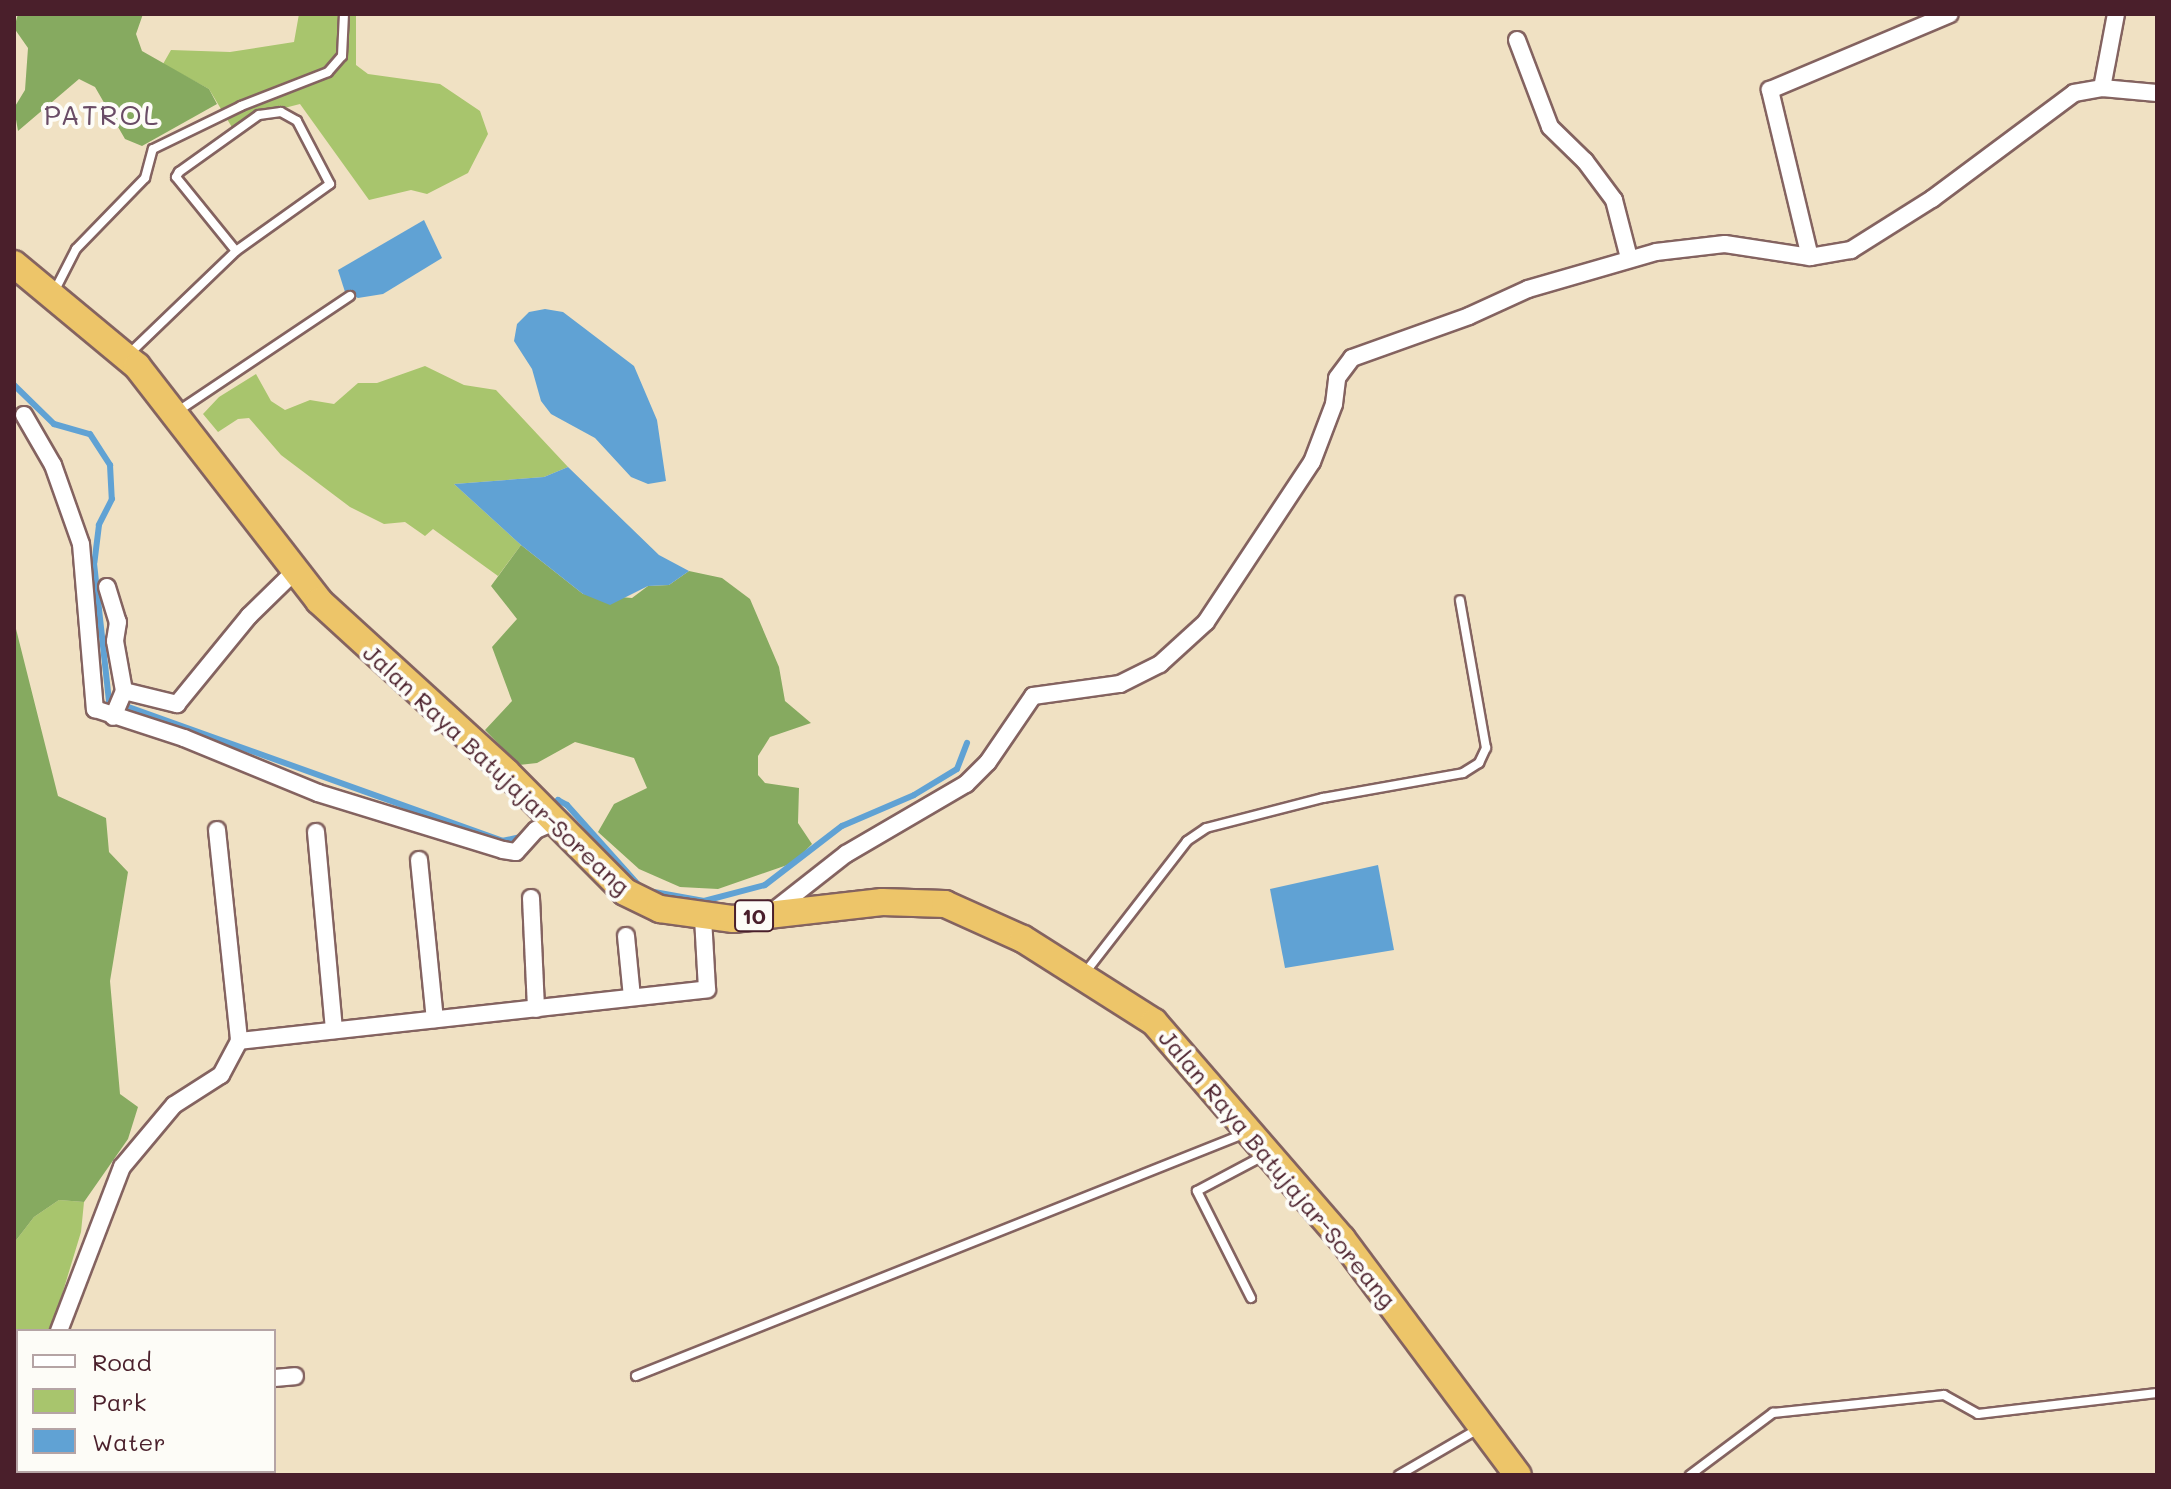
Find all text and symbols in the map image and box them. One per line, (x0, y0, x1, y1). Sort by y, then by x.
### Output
district label: PATROL (44, 97, 160, 131)
street label: Jalan Raya Batujajar-Soreang (358, 638, 636, 900)
road number: 10 (734, 898, 774, 934)
street label: Jalan Raya Batujajar-Soreang (1153, 1023, 1403, 1313)
legend (16, 1329, 276, 1473)
text: Road (92, 1346, 152, 1377)
text: Park (92, 1386, 146, 1417)
text: Water (92, 1426, 166, 1457)

